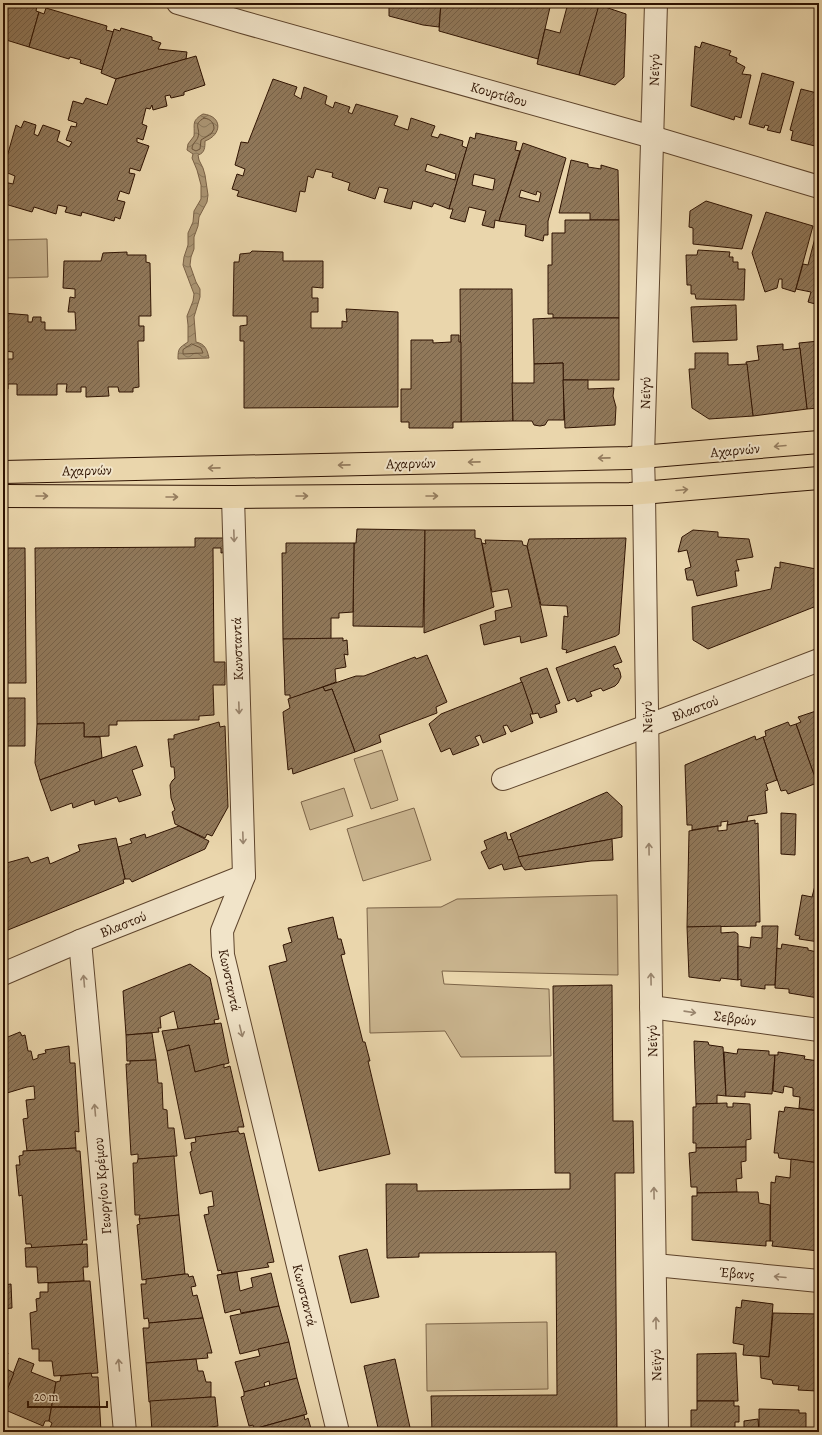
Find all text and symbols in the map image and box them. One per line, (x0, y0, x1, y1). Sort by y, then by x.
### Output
street label: Νεϊγύ (644, 53, 665, 87)
street label: Κουρτίδου (468, 77, 530, 112)
street label: Νεϊγύ (636, 377, 655, 409)
street label: Αχαρνών (709, 439, 761, 462)
one-way arrow (774, 442, 787, 449)
street label: Αχαρνών (385, 454, 436, 473)
one-way arrow (598, 455, 611, 462)
one-way arrow (468, 458, 481, 465)
street label: Αχαρνών (61, 461, 112, 480)
one-way arrow (338, 461, 351, 469)
one-way arrow (208, 464, 221, 472)
one-way arrow (675, 487, 688, 494)
one-way arrow (295, 492, 308, 500)
one-way arrow (425, 492, 438, 500)
one-way arrow (35, 493, 48, 500)
one-way arrow (165, 493, 178, 501)
one-way arrow (230, 529, 238, 542)
street label: Κωνσταντά (227, 616, 248, 681)
street label: Βλαστού (669, 691, 721, 726)
one-way arrow (235, 701, 243, 714)
street label: Νεϊγύ (638, 701, 657, 733)
one-way arrow (239, 831, 246, 844)
one-way arrow (645, 843, 653, 856)
street label: Βλαστού (97, 907, 149, 942)
street label: Κωνσταντά (214, 947, 246, 1014)
one-way arrow (647, 973, 655, 986)
one-way arrow (80, 975, 87, 988)
street label: Σεβρών (713, 1006, 758, 1031)
one-way arrow (683, 1008, 696, 1016)
one-way arrow (238, 1025, 245, 1038)
street label: Νεϊγύ (643, 1025, 662, 1057)
one-way arrow (92, 1104, 99, 1117)
street label: Γεωργίου Κρέμου (89, 1137, 116, 1235)
one-way arrow (650, 1187, 658, 1200)
street label: Κωνσταντά (288, 1262, 322, 1329)
street label: Έβανς (719, 1263, 755, 1284)
one-way arrow (774, 1273, 787, 1281)
one-way arrow (652, 1317, 659, 1330)
street label: Νεϊγύ (647, 1349, 666, 1381)
one-way arrow (115, 1359, 123, 1372)
scale bar (28, 1383, 107, 1409)
text: 20 m (34, 1389, 58, 1405)

